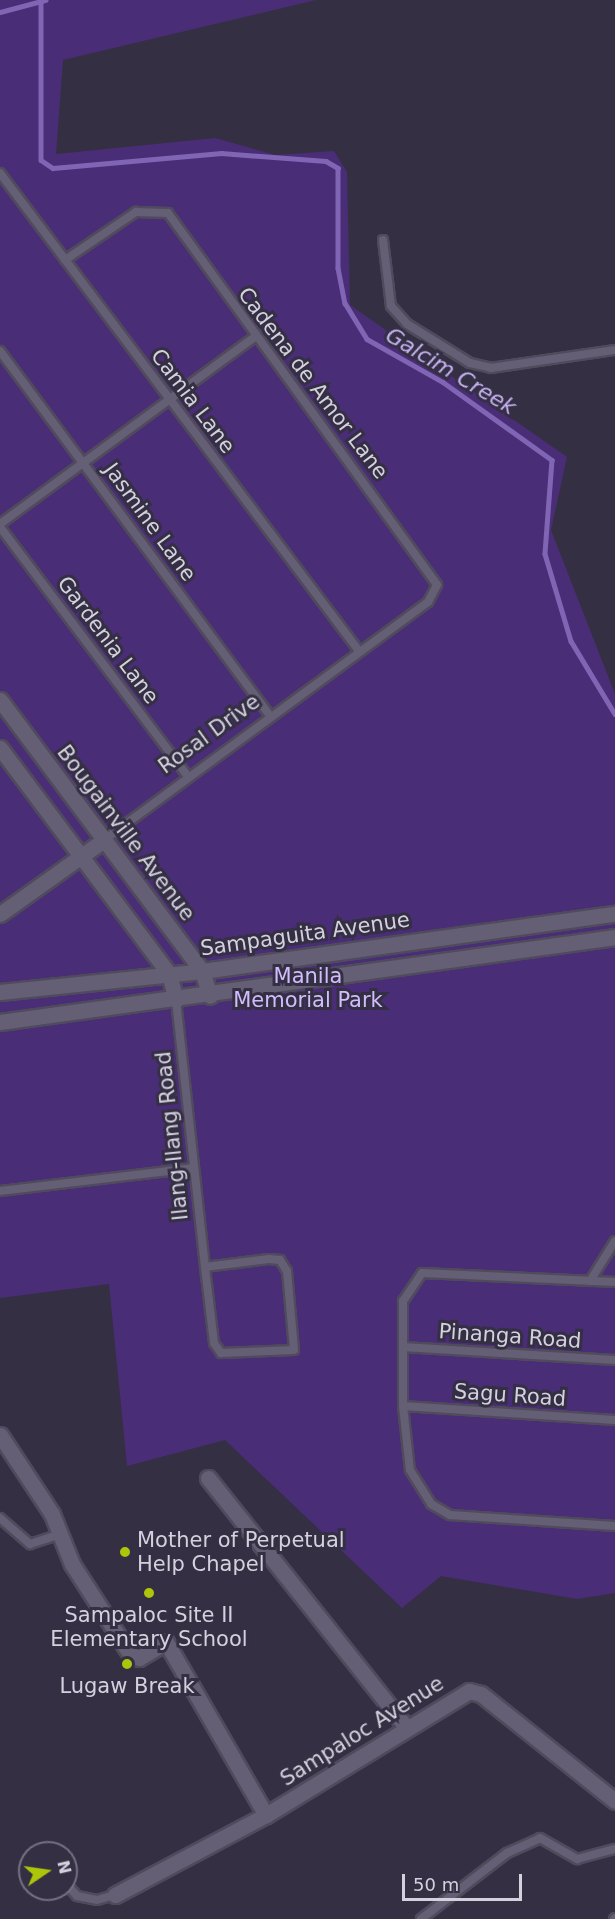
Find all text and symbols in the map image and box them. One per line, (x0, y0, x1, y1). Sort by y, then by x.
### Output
street label: Cadena de Amor Lane (233, 282, 393, 484)
water label: Galcim Creek (381, 322, 521, 420)
street label: Camia Lane (146, 344, 240, 458)
street label: Jasmine Lane (99, 458, 201, 586)
street label: Gardenia Lane (52, 571, 164, 709)
street label: Rosal Drive (154, 689, 264, 779)
street label: Bougainville Avenue (52, 740, 200, 926)
street label: Sampaguita Avenue (199, 907, 411, 961)
park label: Manila Memorial Park (233, 963, 383, 1013)
street label: Ilang-Ilang Road (151, 1050, 193, 1222)
street label: Pinanga Road (438, 1318, 582, 1354)
street label: Sagu Road (453, 1379, 567, 1411)
place label: Mother of Perpetual Help Chapel (137, 1527, 345, 1577)
marker: Mother of Perpetual Help Chapel (118, 1545, 132, 1559)
marker: Sampaloc Site II Elementary School (142, 1586, 156, 1600)
place label: Sampaloc Site II Elementary School (50, 1602, 248, 1652)
marker: Lugaw Break (120, 1657, 134, 1671)
street label: Sampaloc Avenue (276, 1671, 448, 1791)
place label: Lugaw Break (59, 1673, 195, 1699)
north arrow (18, 1841, 78, 1901)
text: N (53, 1859, 75, 1876)
scale bar (405, 1862, 525, 1900)
text: 50 m (413, 1874, 459, 1895)

